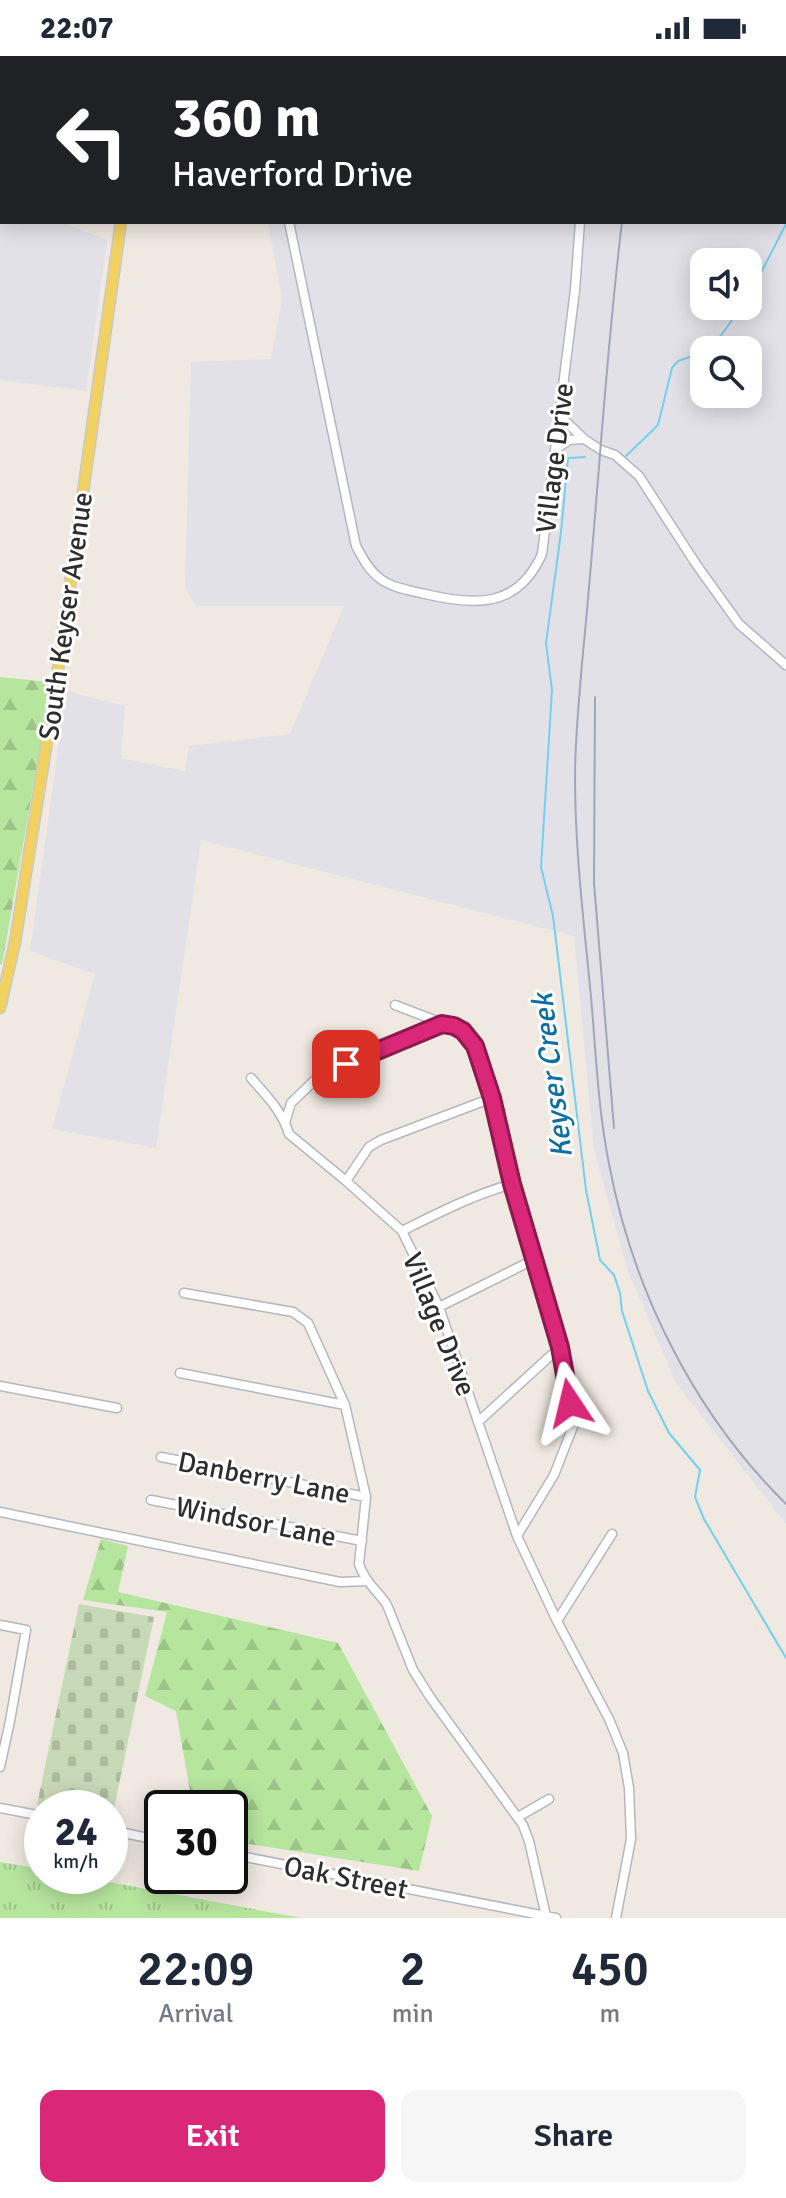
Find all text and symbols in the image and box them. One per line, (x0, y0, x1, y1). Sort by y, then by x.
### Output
text: 22:07 (40, 10, 114, 47)
text: 360 m (172, 83, 320, 152)
icon: left (40, 88, 144, 192)
text: Haverford Drive (172, 152, 413, 197)
map controls (690, 248, 762, 408)
button: sound (690, 248, 762, 320)
button: search (690, 336, 762, 408)
street label: Village Drive (529, 381, 581, 535)
street label: South Keyser Avenue (32, 490, 100, 742)
water label: Keyser Creek (524, 989, 581, 1160)
pin (312, 1030, 380, 1098)
icon: arrive (324, 1042, 368, 1086)
street label: Village Drive (395, 1248, 483, 1401)
position arrow (528, 1361, 612, 1445)
street label: Danberry Lane (175, 1445, 353, 1511)
street label: Windsor Lane (173, 1490, 339, 1554)
speed limit sign: 30 (144, 1790, 248, 1894)
text: 24 (54, 1807, 98, 1857)
text: km/h (53, 1849, 99, 1874)
street label: Oak Street (281, 1849, 411, 1907)
text: 22:09 (137, 1940, 254, 1999)
text: 2 (400, 1940, 426, 1999)
text: 450 (571, 1940, 649, 1999)
text: Arrival (158, 1998, 233, 2030)
text: min (392, 1998, 434, 2030)
text: m (599, 1998, 620, 2030)
button: Exit (40, 2090, 385, 2182)
button: Share (401, 2090, 746, 2182)

